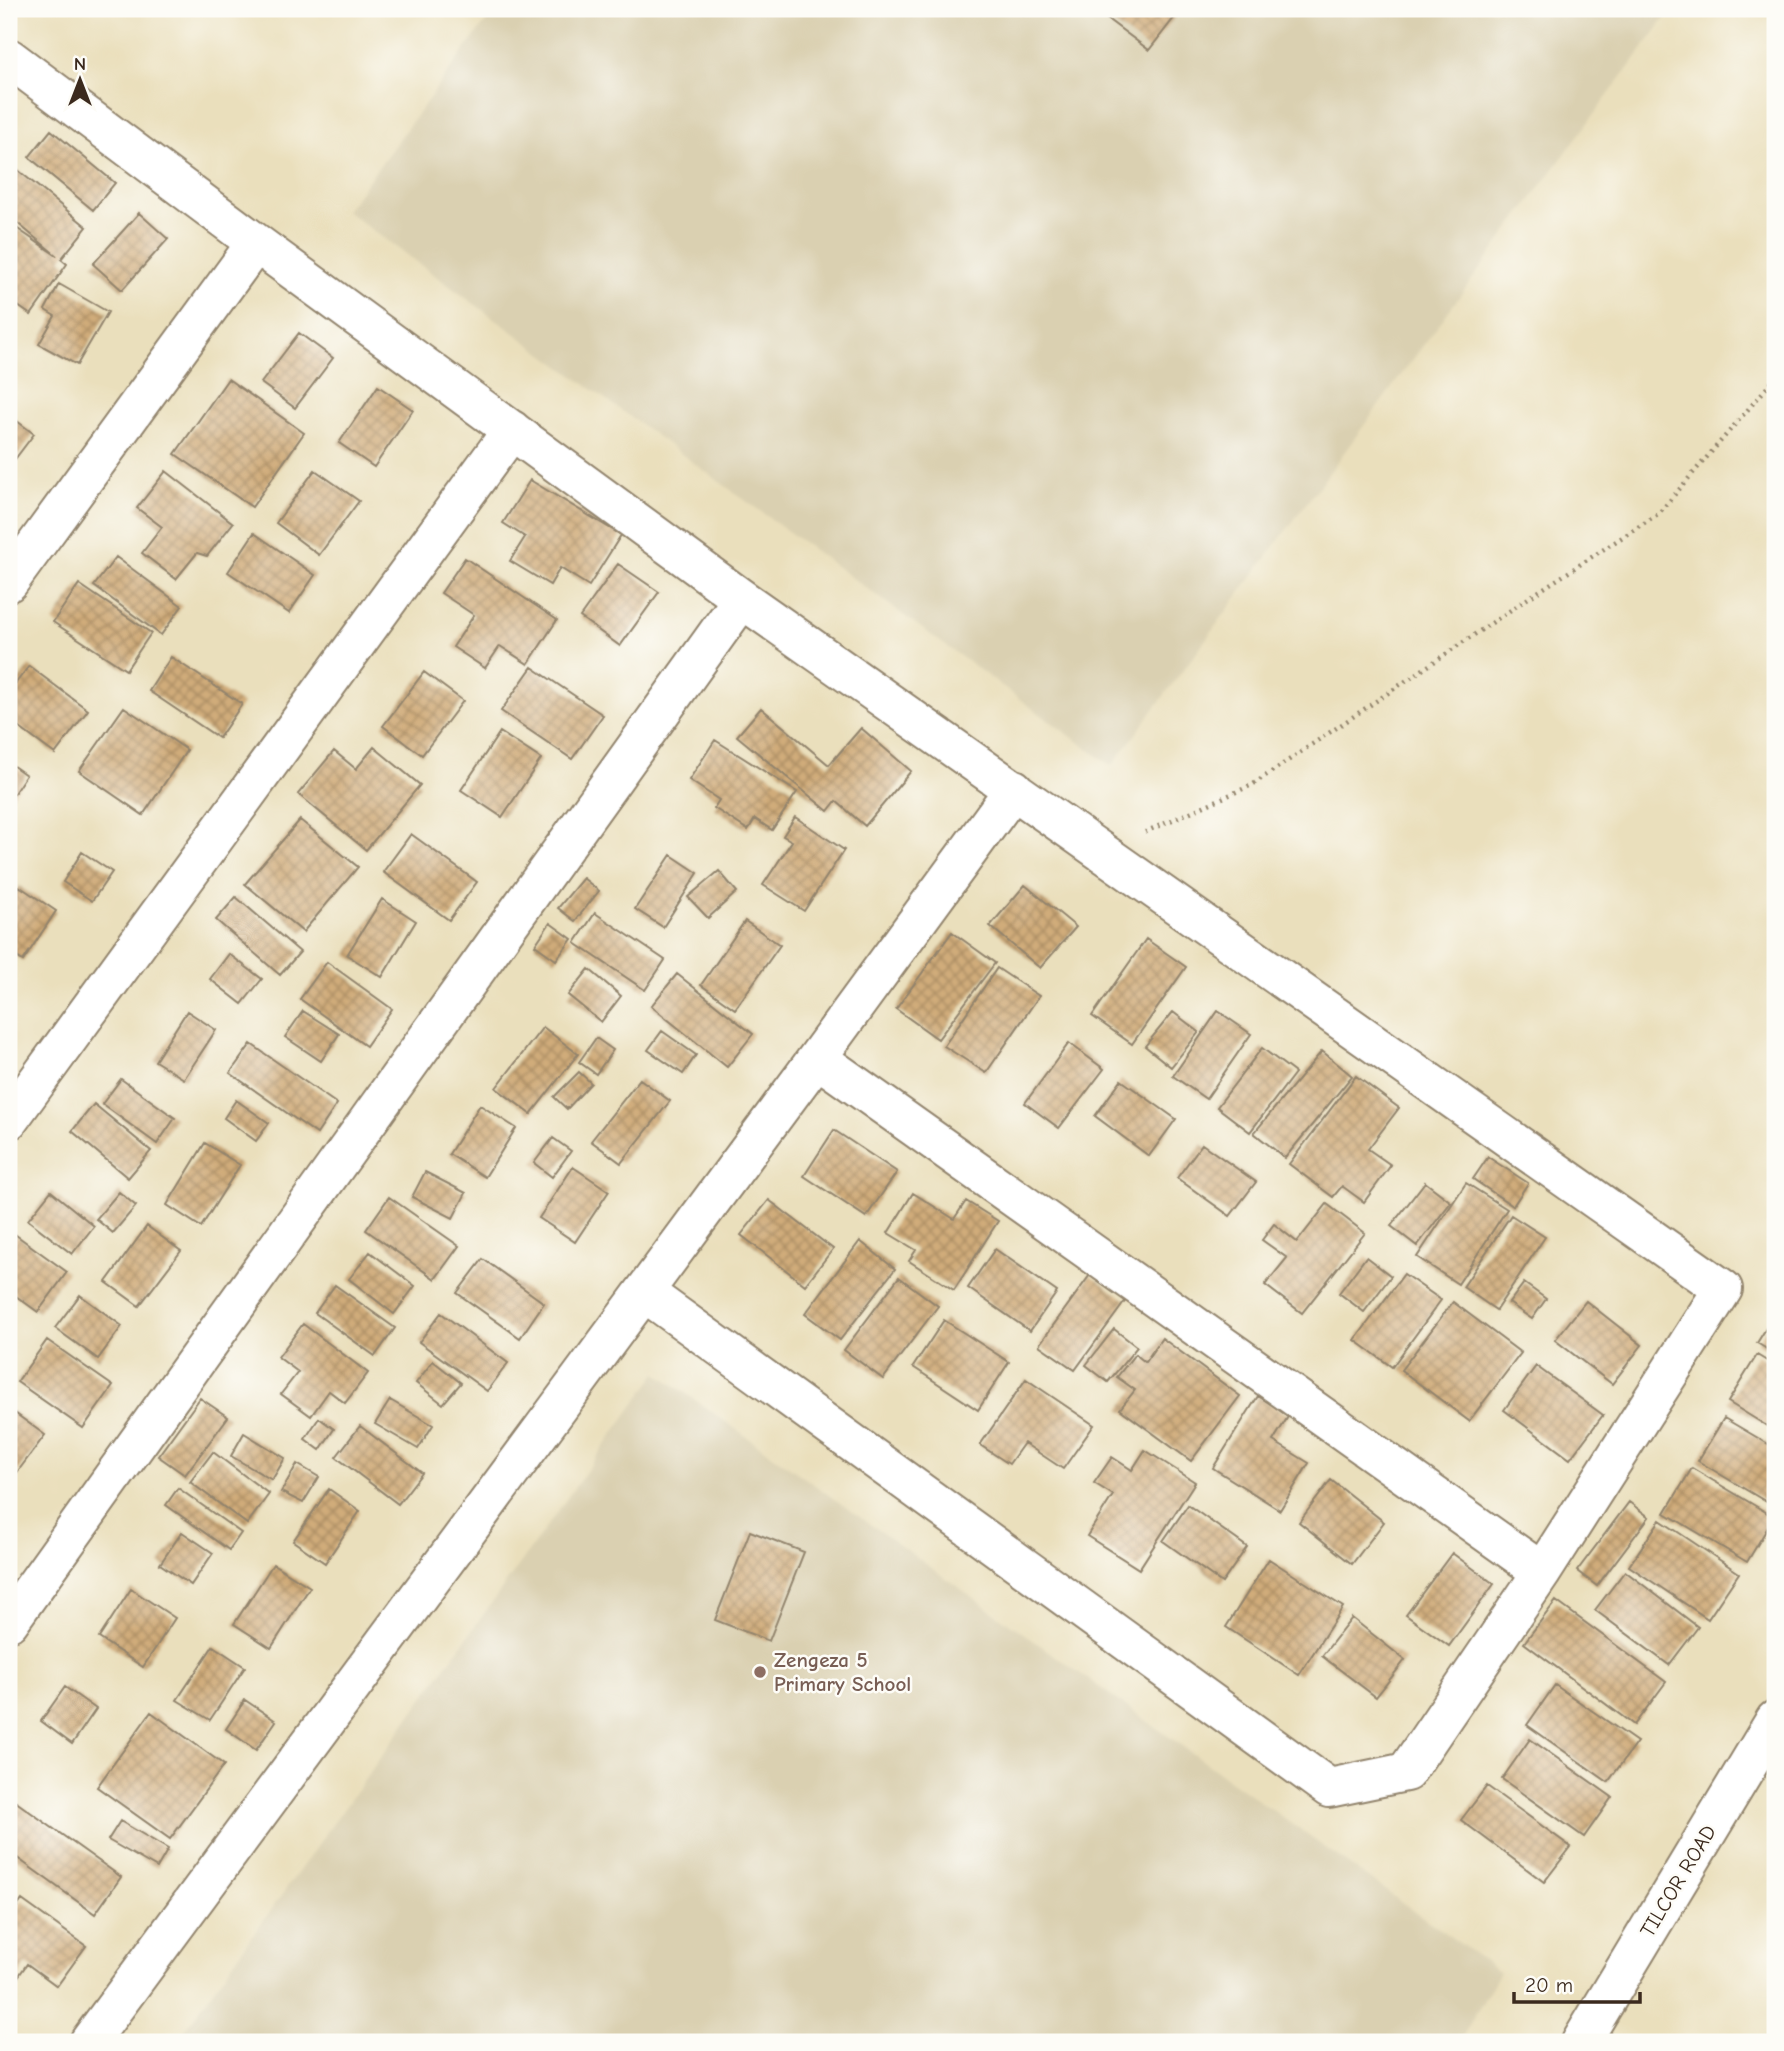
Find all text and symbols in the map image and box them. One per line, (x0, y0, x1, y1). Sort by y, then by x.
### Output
north arrow (46, 46, 116, 116)
text: N (74, 53, 86, 75)
place label: Zengeza 5 Primary School (774, 1648, 911, 1696)
marker: Zengeza 5 Primary School (752, 1664, 768, 1680)
street label: TILCOR ROAD (1635, 1821, 1721, 1941)
scale bar (1514, 1960, 1640, 2004)
text: 20 m (1525, 1973, 1573, 1997)

